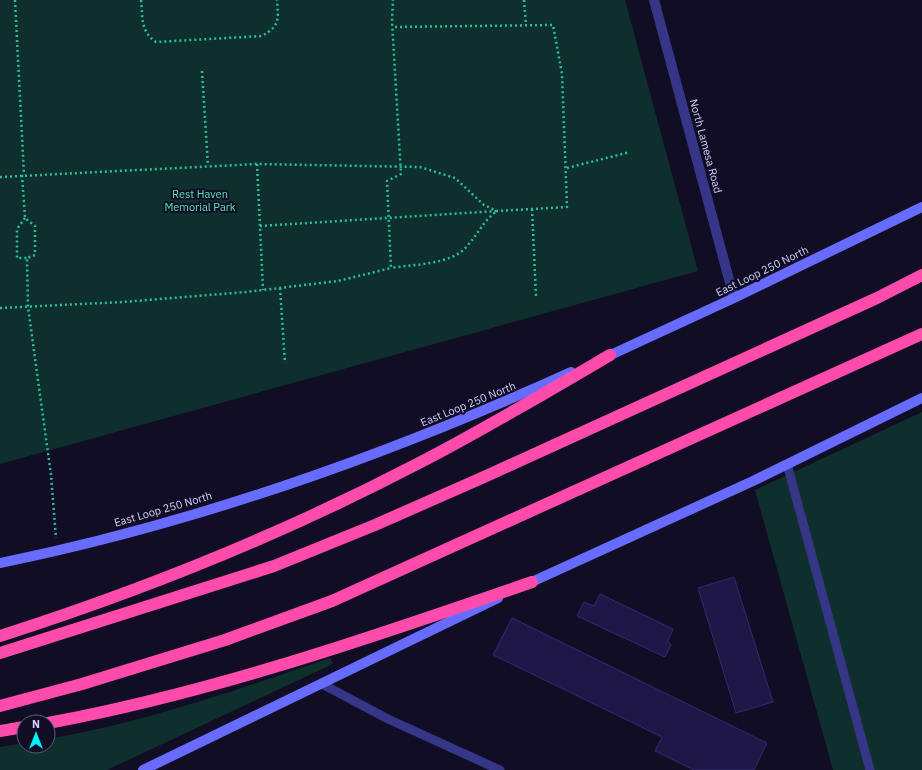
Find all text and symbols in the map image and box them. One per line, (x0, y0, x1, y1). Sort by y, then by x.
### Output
street label: North Lamesa Road (687, 97, 725, 195)
park label: Rest Haven Memorial Park (164, 187, 236, 214)
street label: East Loop 250 North (713, 243, 811, 299)
street label: East Loop 250 North (418, 379, 518, 429)
street label: East Loop 250 North (112, 488, 214, 530)
north arrow (16, 714, 56, 754)
text: N (32, 717, 40, 731)

